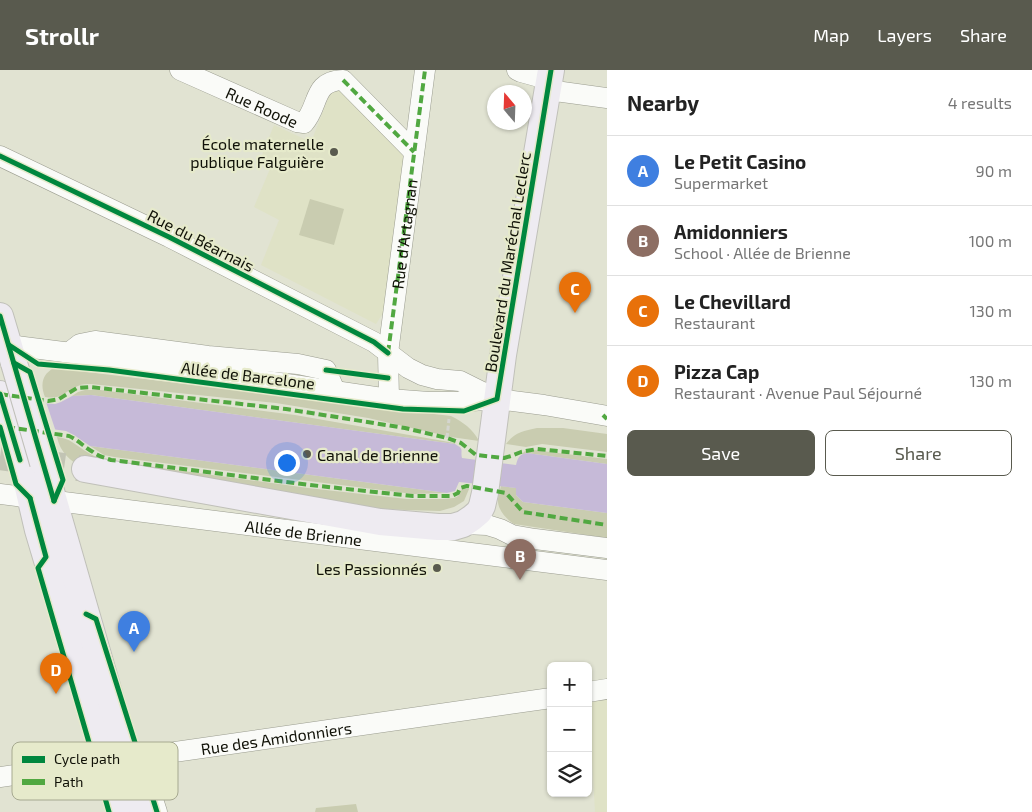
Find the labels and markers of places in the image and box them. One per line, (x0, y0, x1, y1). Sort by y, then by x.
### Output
place label: École maternelle publique Falguière (190, 134, 324, 171)
marker: École maternelle publique Falguière (328, 146, 340, 158)
pin: C (559, 272, 591, 313)
place label: Canal de Brienne (317, 445, 438, 464)
marker: Canal de Brienne (301, 448, 313, 460)
pin: B (504, 539, 536, 580)
place label: Les Passionnés (316, 559, 427, 578)
marker: Les Passionnés (431, 562, 443, 574)
pin: A (118, 611, 150, 652)
pin: D (40, 653, 72, 694)

